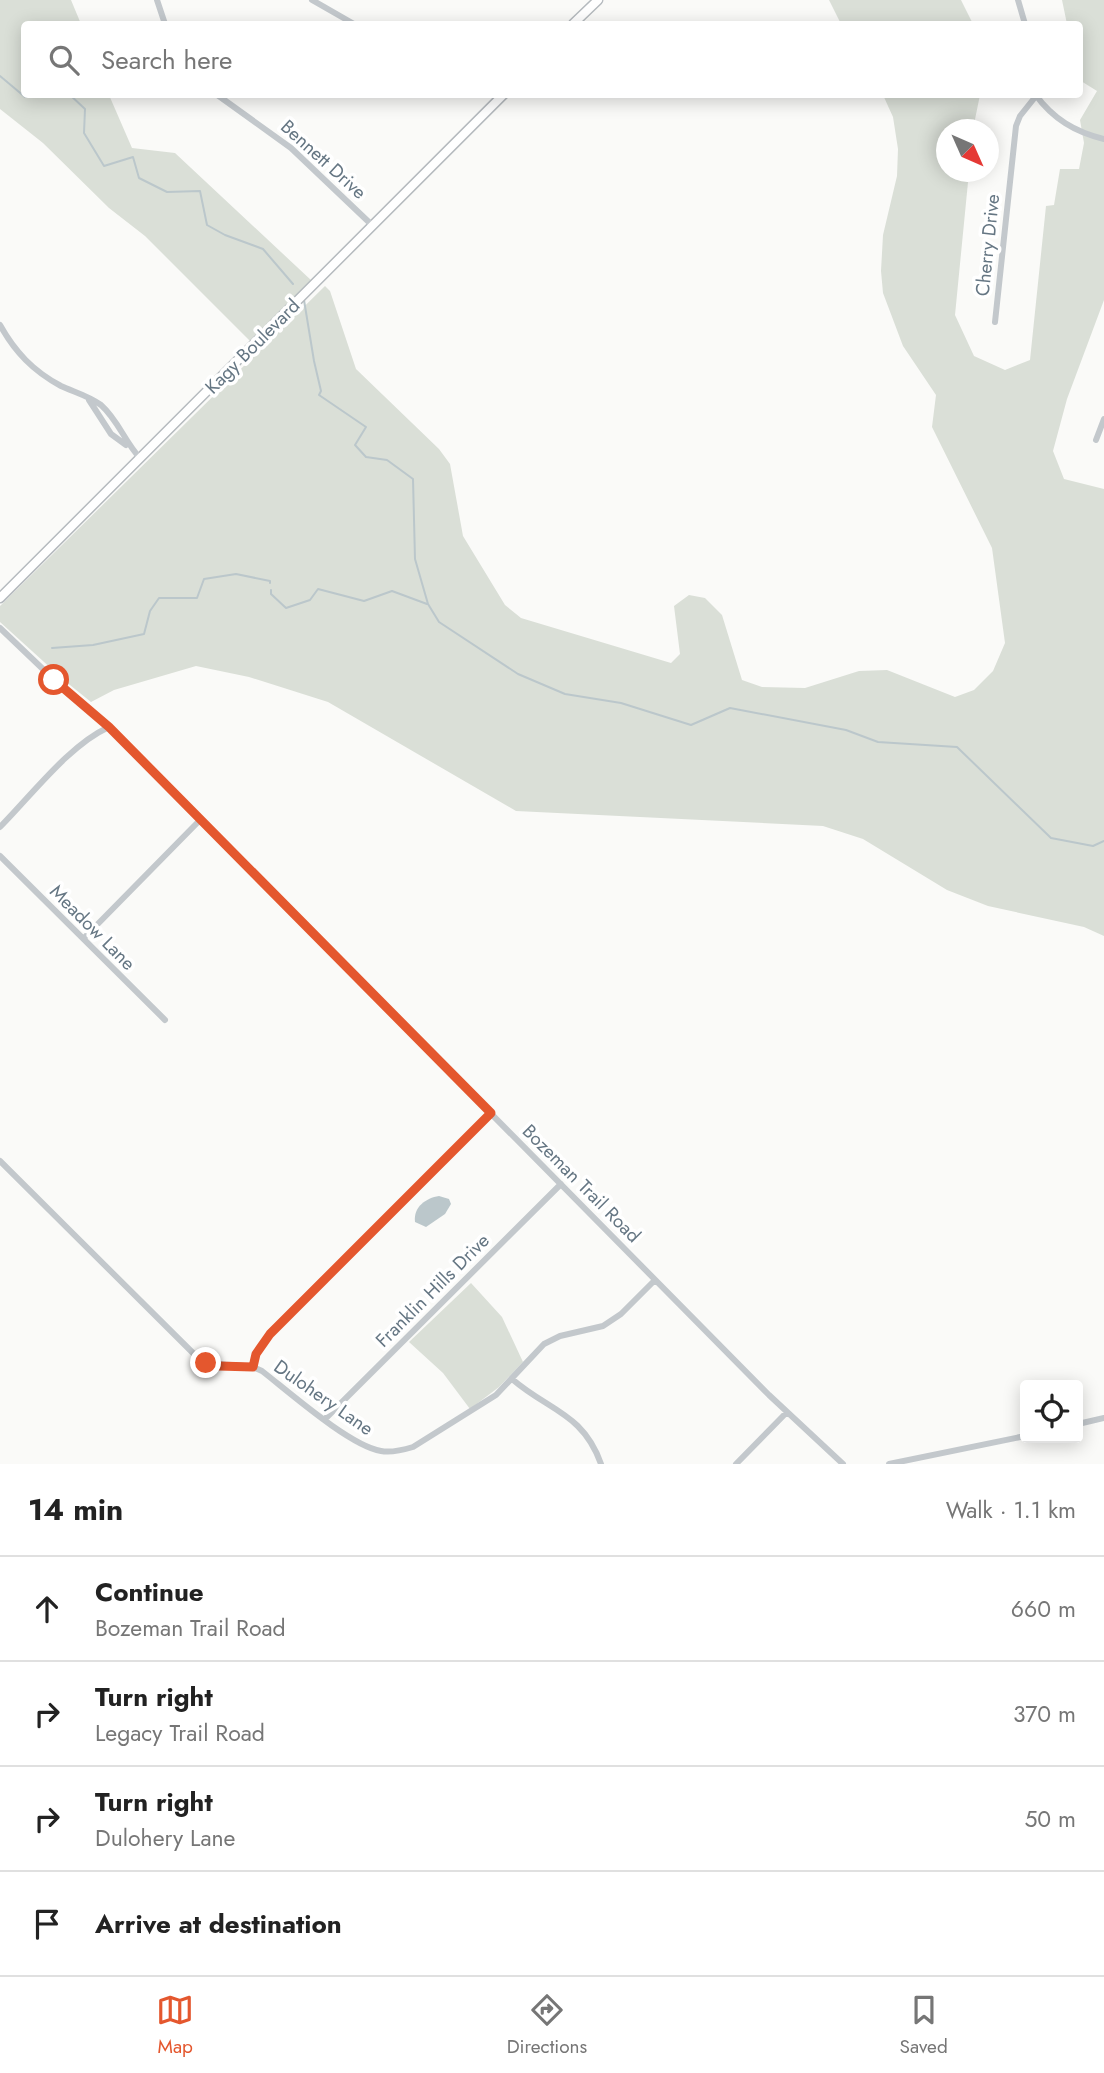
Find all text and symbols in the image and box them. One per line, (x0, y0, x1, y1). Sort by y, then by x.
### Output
search box (21, 21, 1083, 98)
icon: search (45, 41, 83, 79)
text: Search here (101, 41, 233, 79)
street label: Bennett Drive (275, 113, 373, 205)
north arrow (936, 119, 999, 182)
street label: Cherry Drive (969, 192, 1006, 298)
street label: Kagy Boulevard (199, 293, 306, 400)
route start (38, 664, 69, 695)
street label: Meadow Lane (44, 878, 142, 976)
street label: Bozeman Trail Road (516, 1118, 647, 1249)
street label: Franklin Hills Drive (369, 1227, 495, 1353)
route end (190, 1347, 221, 1378)
street label: Dulohery Lane (268, 1353, 379, 1442)
map controls (1020, 1380, 1083, 1443)
button: locate (1020, 1380, 1083, 1443)
text: 14 min (28, 1488, 123, 1531)
text: Walk · 1.1 km (946, 1493, 1076, 1527)
text: Continue (95, 1573, 204, 1611)
icon: ahead (28, 1590, 66, 1628)
text: 660 m (1011, 1592, 1076, 1626)
text: Bozeman Trail Road (95, 1611, 286, 1645)
text: Turn right (95, 1678, 213, 1716)
icon: right (28, 1695, 66, 1733)
text: 370 m (1013, 1697, 1076, 1731)
text: Legacy Trail Road (95, 1716, 265, 1750)
text: Turn right (95, 1783, 213, 1821)
icon: right (28, 1800, 66, 1838)
text: 50 m (1024, 1802, 1076, 1836)
text: Dulohery Lane (95, 1821, 235, 1855)
icon: arrive (28, 1905, 66, 1943)
text: Arrive at destination (95, 1905, 342, 1943)
tab: Map (156, 1991, 194, 2060)
tab: Directions (507, 1991, 587, 2060)
tab: Saved (900, 1991, 948, 2060)

